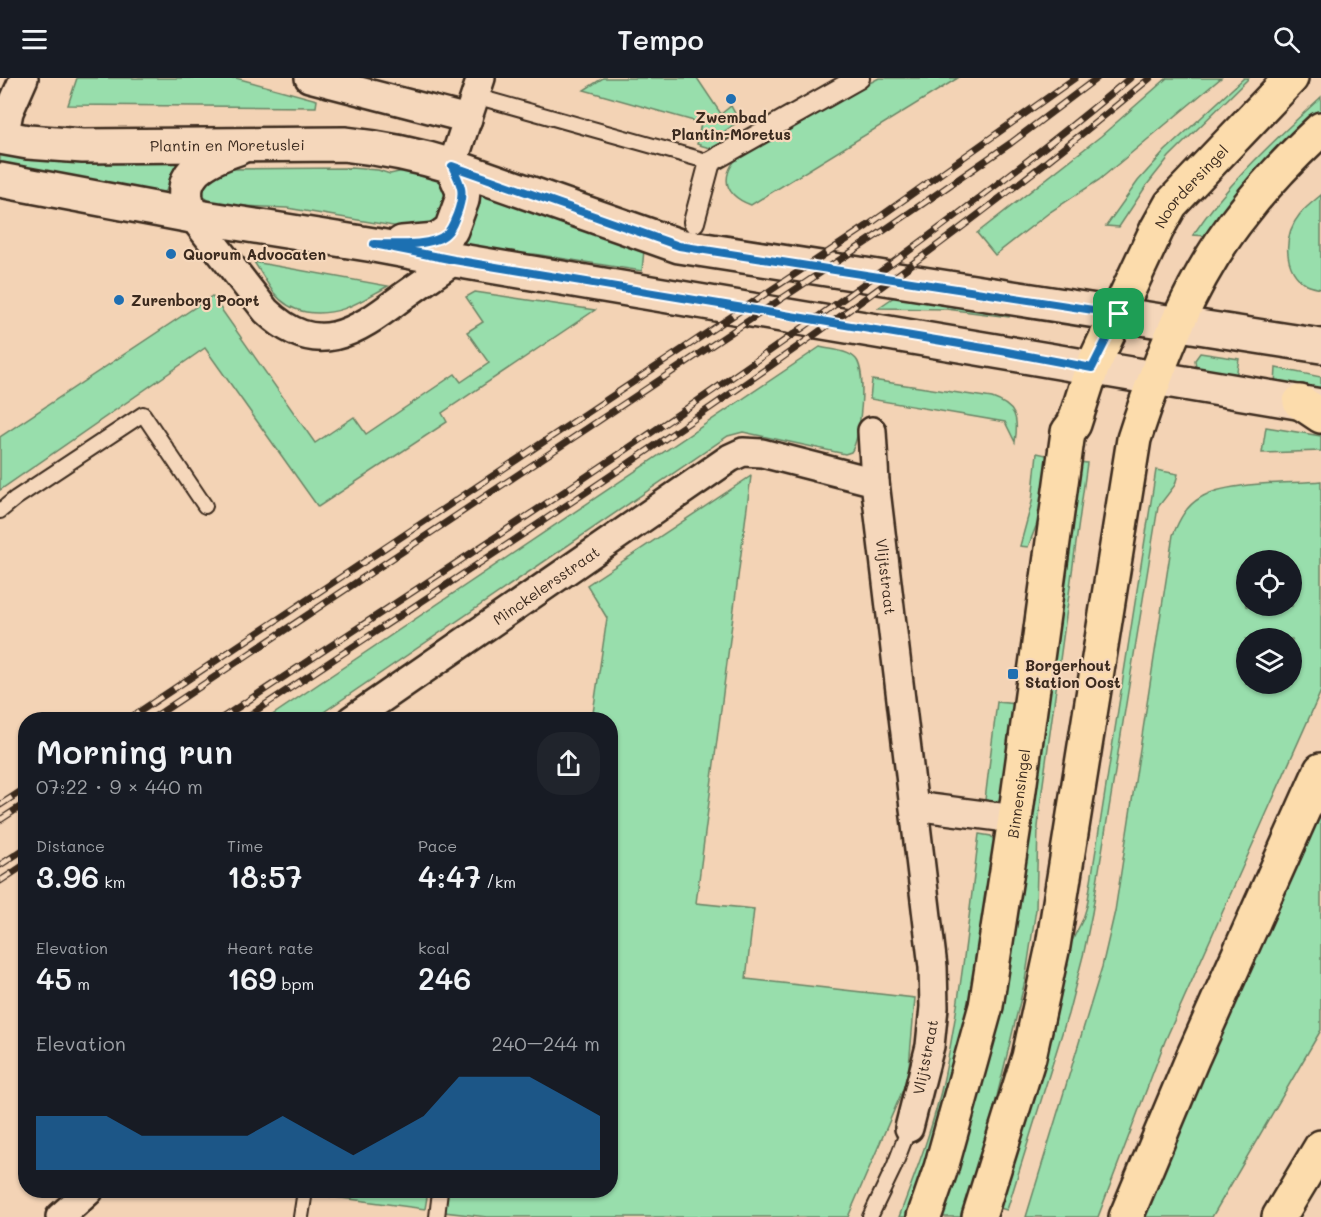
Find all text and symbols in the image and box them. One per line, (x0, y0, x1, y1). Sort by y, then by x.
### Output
text: Tempo (617, 22, 704, 57)
icon: menu (18, 23, 51, 56)
icon: search (1270, 23, 1303, 56)
marker: Zwembad Plantin-Moretus (724, 92, 738, 106)
place label: Zwembad Plantin-Moretus (671, 107, 791, 144)
street label: Plantin en Moretuslei (150, 134, 305, 155)
street label: Noordersingel (1150, 140, 1232, 232)
place label: Quorum Advocaten (183, 244, 326, 264)
marker: Quorum Advocaten (164, 247, 178, 261)
pin (1093, 288, 1144, 339)
place label: Zurenborg Poort (131, 290, 260, 310)
marker: Zurenborg Poort (112, 293, 126, 307)
icon: arrive (1102, 297, 1135, 330)
street label: Vlijtstraat (872, 537, 901, 616)
street label: Minckelersstraat (489, 541, 603, 629)
map controls (1236, 550, 1302, 694)
button: locate (1236, 550, 1302, 616)
button: layers (1236, 628, 1302, 694)
place label: Borgerhout Station Oost (1025, 655, 1121, 692)
marker: Borgerhout Station Oost (1006, 667, 1020, 681)
text: Morning run (36, 729, 233, 772)
button: share (537, 732, 600, 795)
street label: Binnensingel (1002, 747, 1035, 840)
text: 07:22 · 9 × 440 m (36, 773, 203, 799)
text: Distance (36, 835, 105, 856)
text: Time (227, 835, 263, 856)
text: Pace (418, 835, 457, 856)
text: 3.96 (36, 856, 99, 896)
text: 18:57 (227, 856, 302, 896)
text: 4:47 (418, 856, 481, 896)
text: km (99, 871, 125, 892)
text: /km (481, 871, 516, 892)
text: Elevation (36, 937, 108, 958)
text: Heart rate (227, 937, 313, 958)
text: kcal (418, 937, 450, 958)
text: 45 (36, 958, 72, 998)
text: 169 (227, 958, 276, 998)
text: 246 (418, 958, 471, 998)
text: m (72, 973, 90, 994)
text: bpm (276, 973, 314, 994)
street label: Vlijtstraat (908, 1018, 942, 1096)
text: Elevation (36, 1030, 126, 1056)
text: 240–244 m (491, 1030, 600, 1056)

